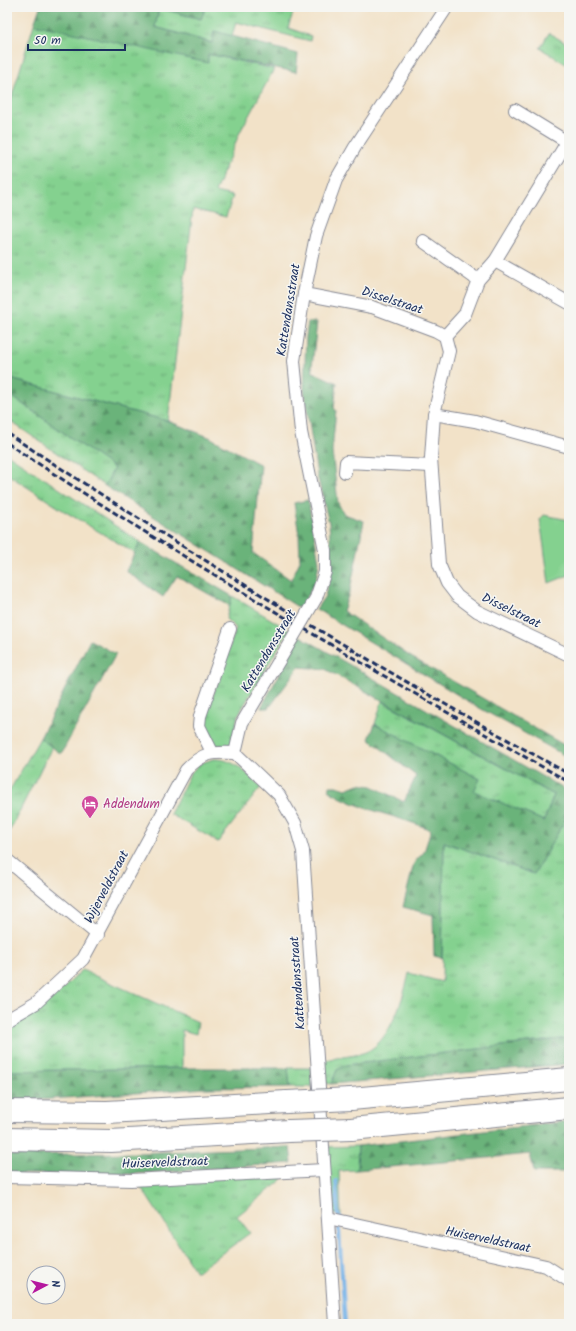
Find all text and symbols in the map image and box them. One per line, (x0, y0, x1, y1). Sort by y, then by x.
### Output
scale bar (28, 26, 125, 52)
text: 50 m (34, 31, 61, 50)
street label: Kattendansstraat (271, 261, 307, 358)
street label: Disselstraat (358, 281, 426, 321)
street label: Disselstraat (478, 588, 545, 635)
street label: Kattendansstraat (236, 605, 303, 697)
hotel icon: Addendum (80, 794, 100, 819)
place label: Addendum (103, 794, 160, 815)
street label: Wijerveldstraat (79, 846, 135, 927)
street label: Kattendansstraat (284, 935, 312, 1031)
street label: Huiserveldstraat (121, 1151, 210, 1175)
street label: Huiserveldstraat (443, 1221, 534, 1260)
north arrow (26, 1265, 66, 1305)
text: N (46, 1279, 64, 1288)

